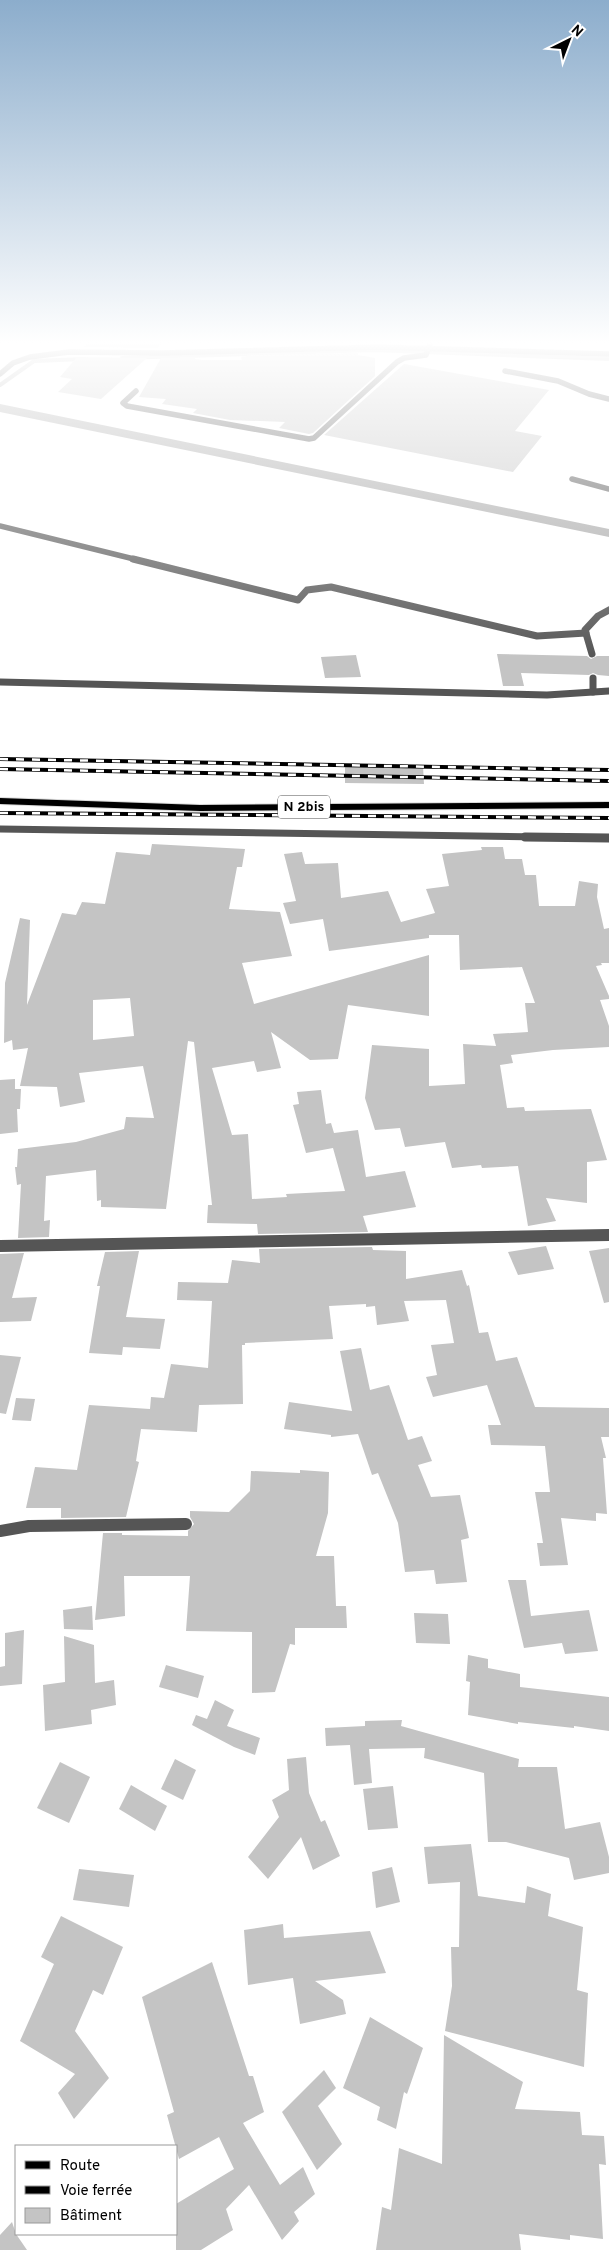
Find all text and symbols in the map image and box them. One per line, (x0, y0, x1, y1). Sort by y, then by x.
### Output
north arrow (544, 15, 594, 65)
text: N (567, 22, 586, 41)
road number: N 2bis (278, 796, 330, 819)
legend (15, 2145, 178, 2235)
text: Route (60, 2157, 100, 2176)
text: Voie ferrée (60, 2182, 132, 2201)
text: Bâtiment (60, 2207, 122, 2226)

